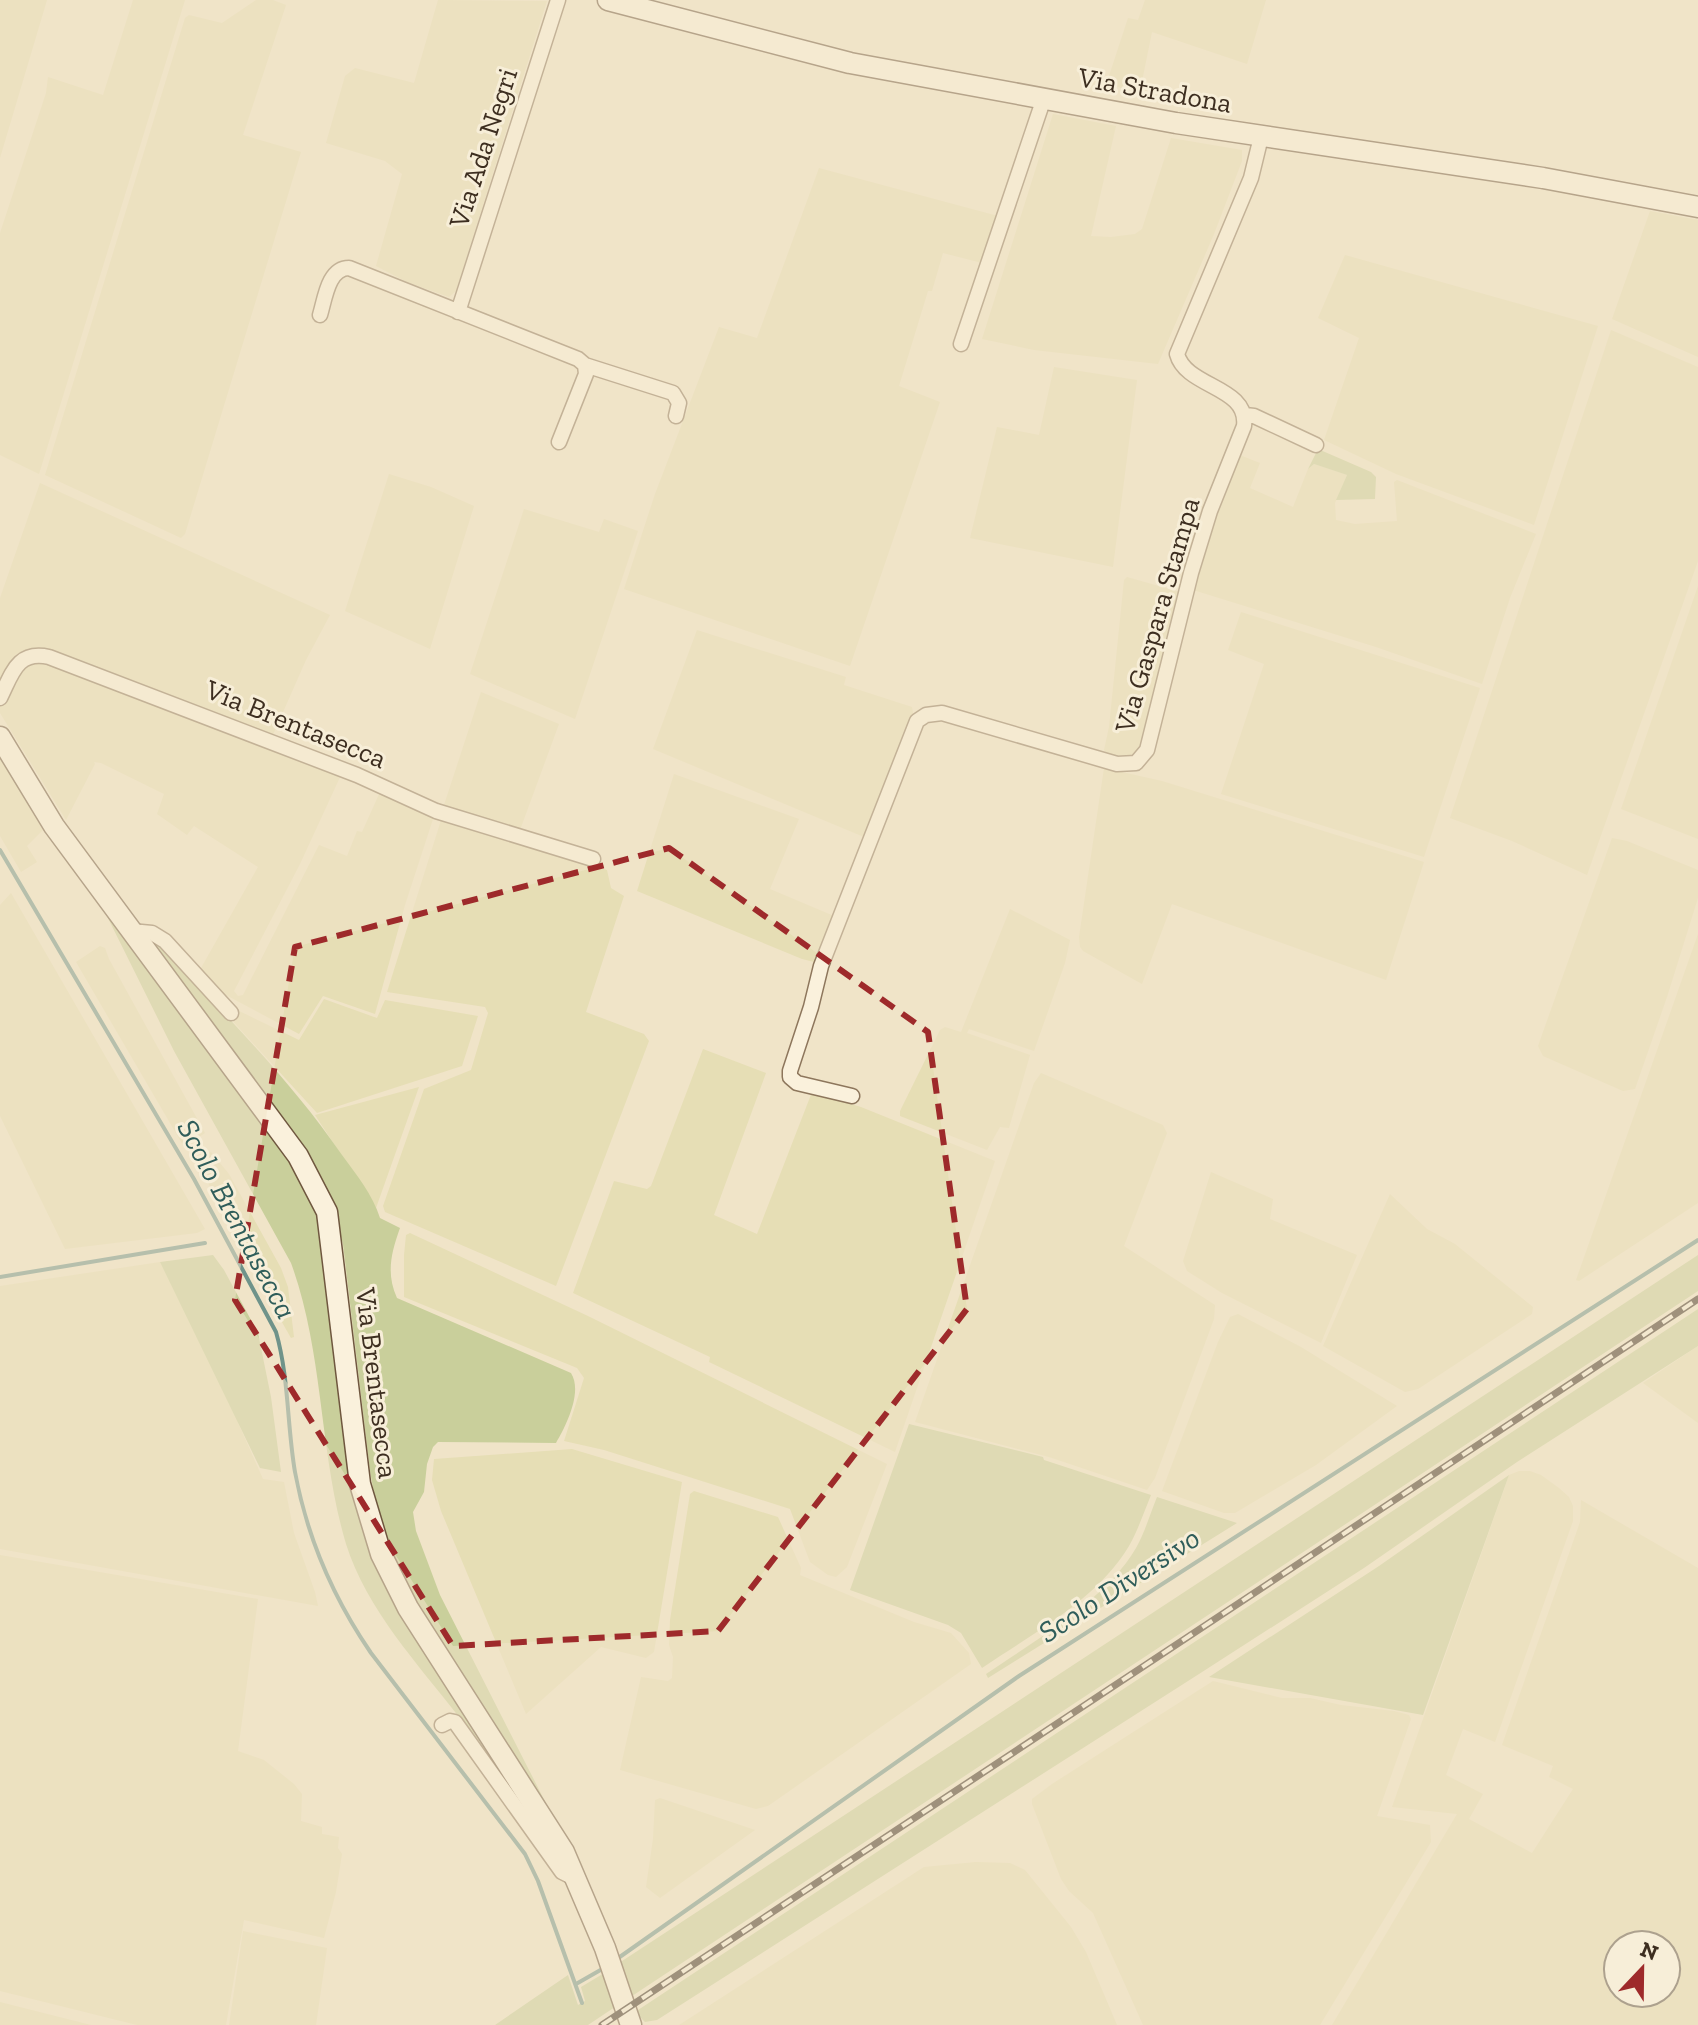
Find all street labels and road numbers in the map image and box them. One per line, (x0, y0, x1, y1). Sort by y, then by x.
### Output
street label: Via Stradona (1075, 60, 1235, 120)
street label: Via Ada Negri (441, 64, 524, 233)
street label: Via Gaspara Stampa (1107, 493, 1206, 737)
street label: Via Brentasecca (200, 672, 392, 775)
street label: Via Brentasecca (349, 1285, 405, 1481)

